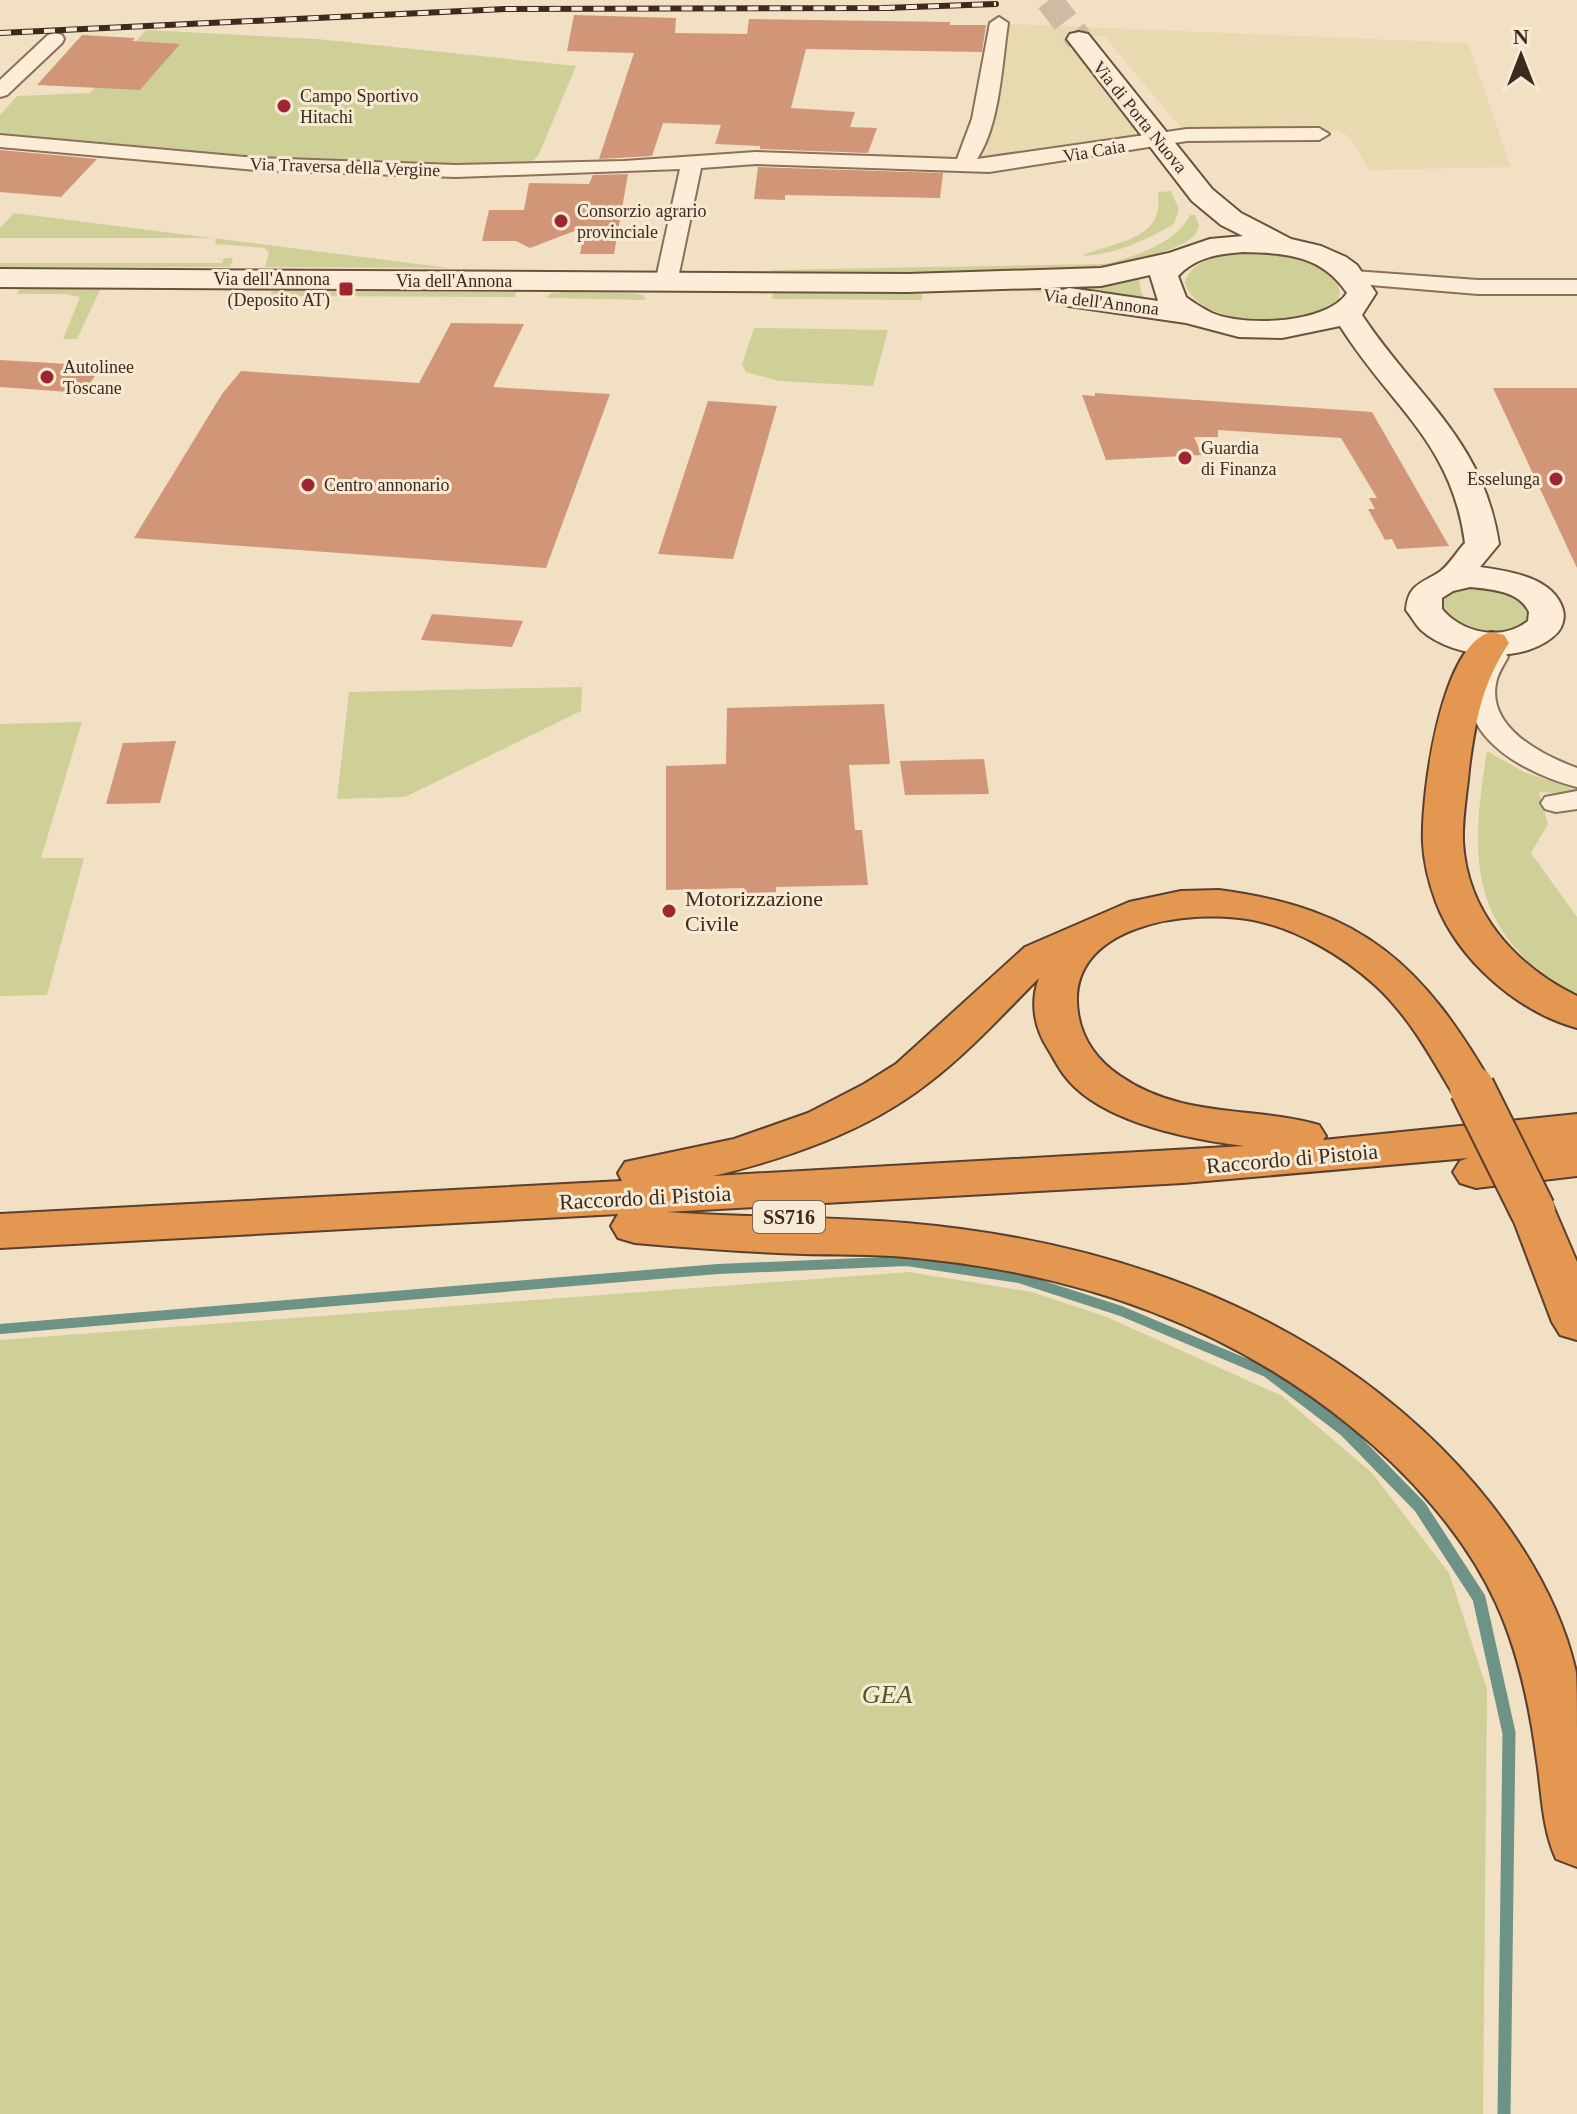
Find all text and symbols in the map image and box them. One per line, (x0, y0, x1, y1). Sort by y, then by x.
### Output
north arrow (1481, 16, 1561, 96)
text: N (1513, 24, 1529, 49)
street label: Via di Porta Nuova (1089, 57, 1191, 177)
place label: Campo Sportivo Hitachi (300, 86, 419, 127)
marker: Campo Sportivo Hitachi (275, 97, 293, 115)
street label: Via Caia (1062, 136, 1126, 166)
street label: Via Traversa della Vergine (249, 154, 441, 180)
place label: Consorzio agrario provinciale (577, 201, 706, 242)
marker: Consorzio agrario provinciale (552, 212, 570, 230)
place label: Via dell'Annona (Deposito AT) (213, 269, 330, 311)
street label: Via dell'Annona (396, 271, 512, 291)
marker: Via dell'Annona (Deposito AT) (337, 280, 355, 298)
street label: Via dell'Annona (1042, 285, 1160, 319)
place label: Autolinee Toscane (63, 357, 134, 398)
marker: Autolinee Toscane (38, 368, 56, 386)
place label: Guardia di Finanza (1201, 438, 1276, 479)
marker: Guardia di Finanza (1176, 449, 1194, 467)
place label: Esselunga (1467, 469, 1540, 489)
marker: Esselunga (1547, 470, 1565, 488)
place label: Centro annonario (324, 475, 449, 495)
marker: Centro annonario (299, 476, 317, 494)
place label: Motorizzazione Civile (685, 886, 823, 936)
marker: Motorizzazione Civile (660, 902, 678, 920)
street label: Raccordo di Pistoia (1205, 1139, 1379, 1178)
street label: Raccordo di Pistoia (558, 1180, 732, 1214)
road number: SS716 (753, 1201, 825, 1233)
park label: GEA (862, 1680, 912, 1709)

